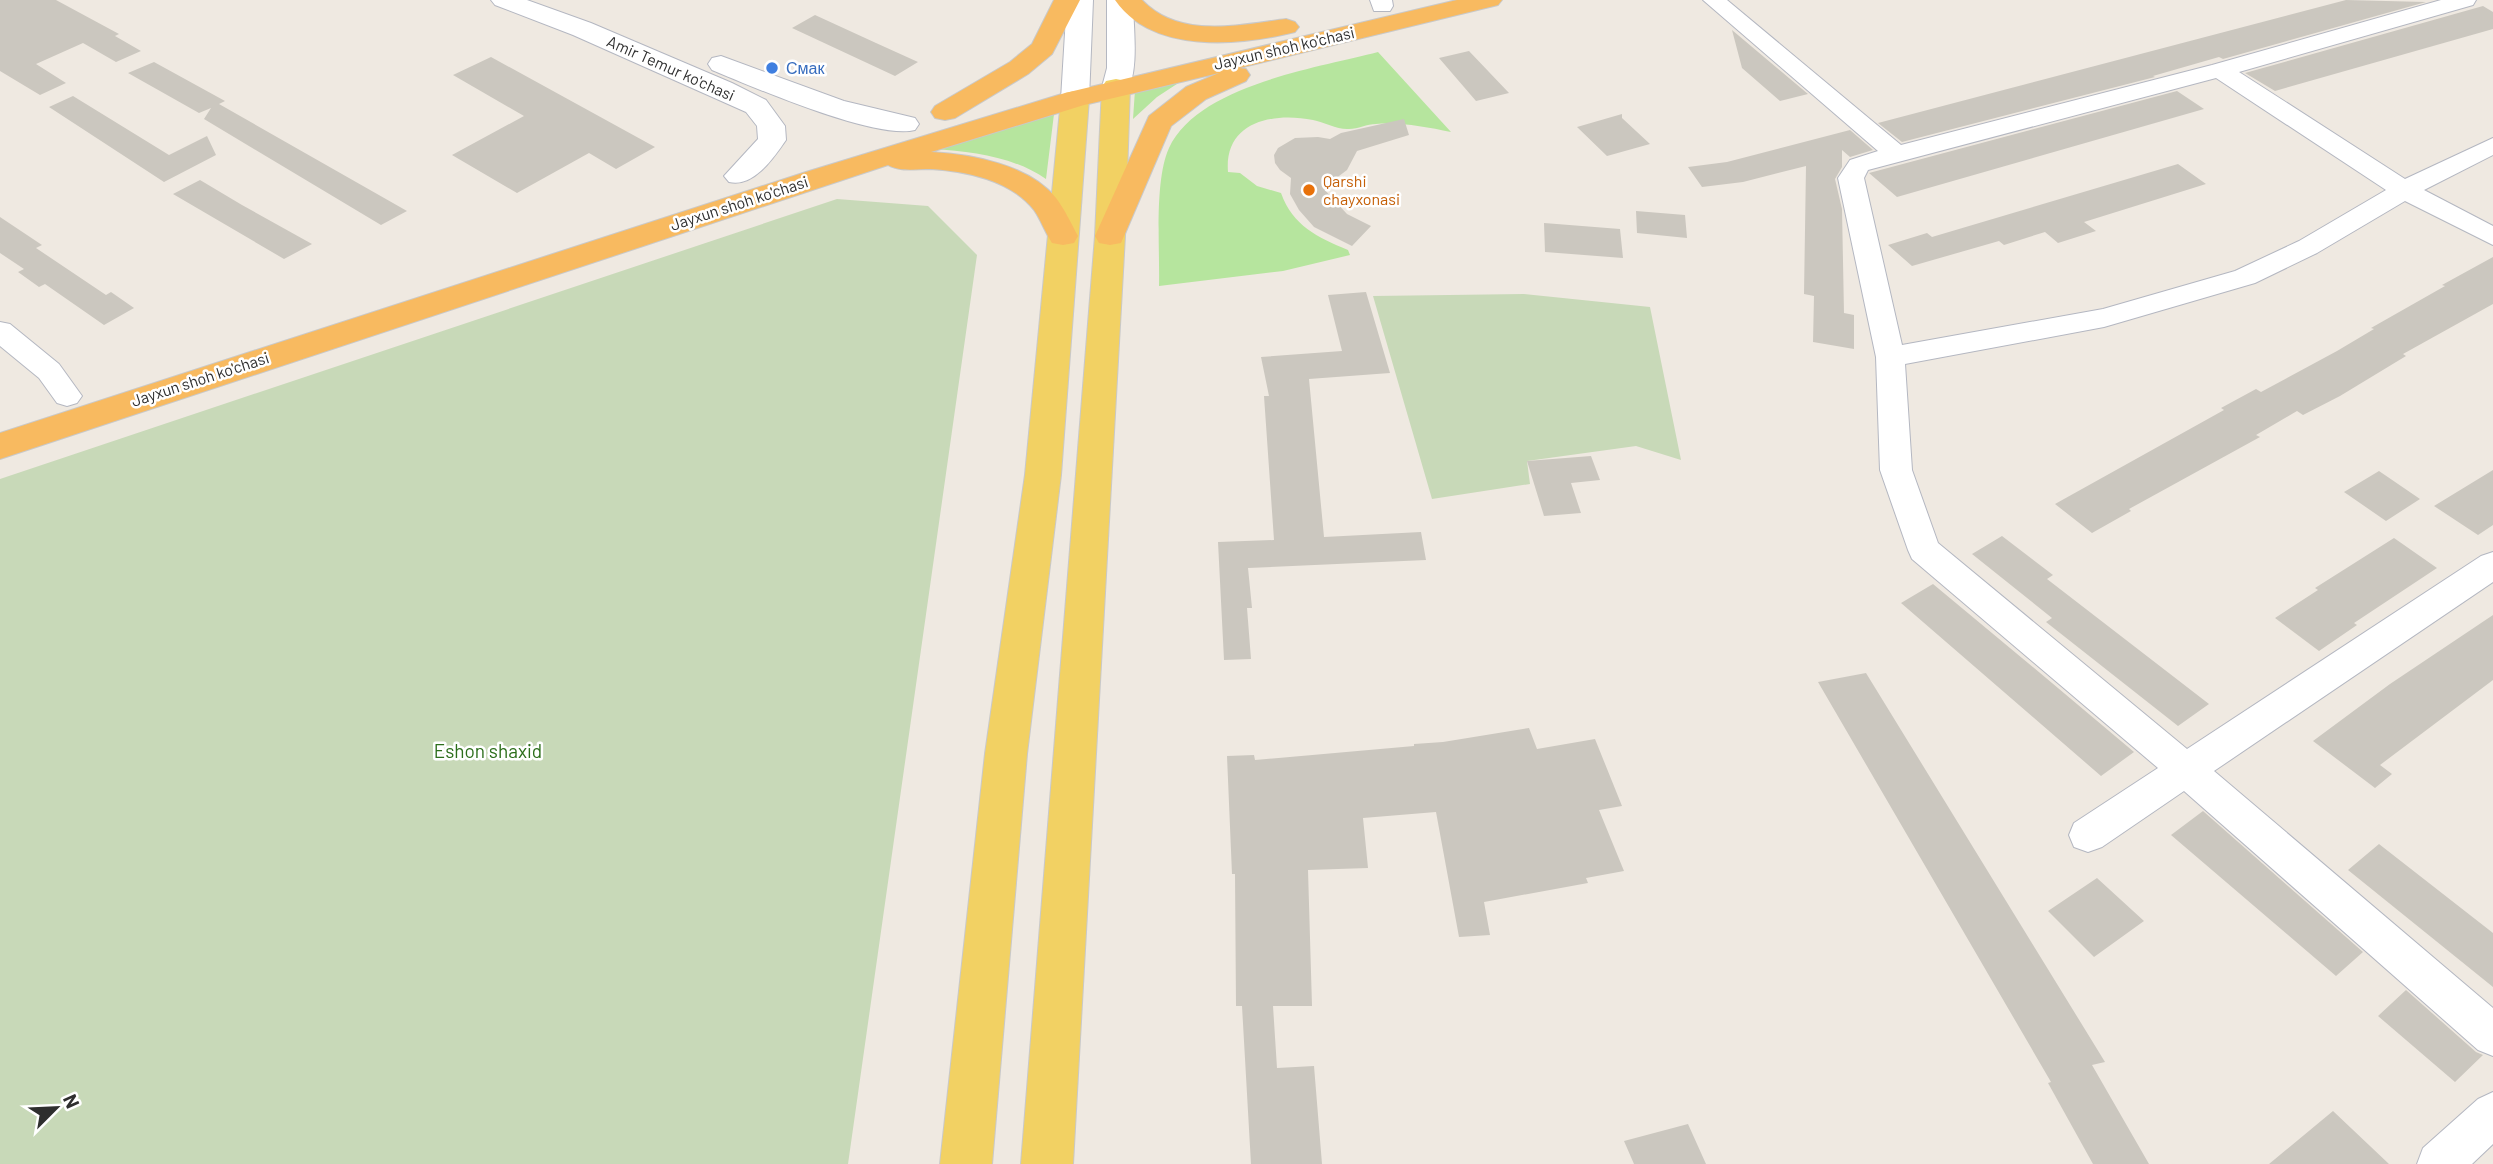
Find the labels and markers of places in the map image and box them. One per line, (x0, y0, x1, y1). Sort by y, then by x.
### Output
place label: Смак (786, 58, 825, 77)
marker: Смак (764, 60, 780, 76)
place label: Qarshi chayxonasi (1323, 171, 1400, 208)
marker: Qarshi chayxonasi (1301, 182, 1317, 198)

